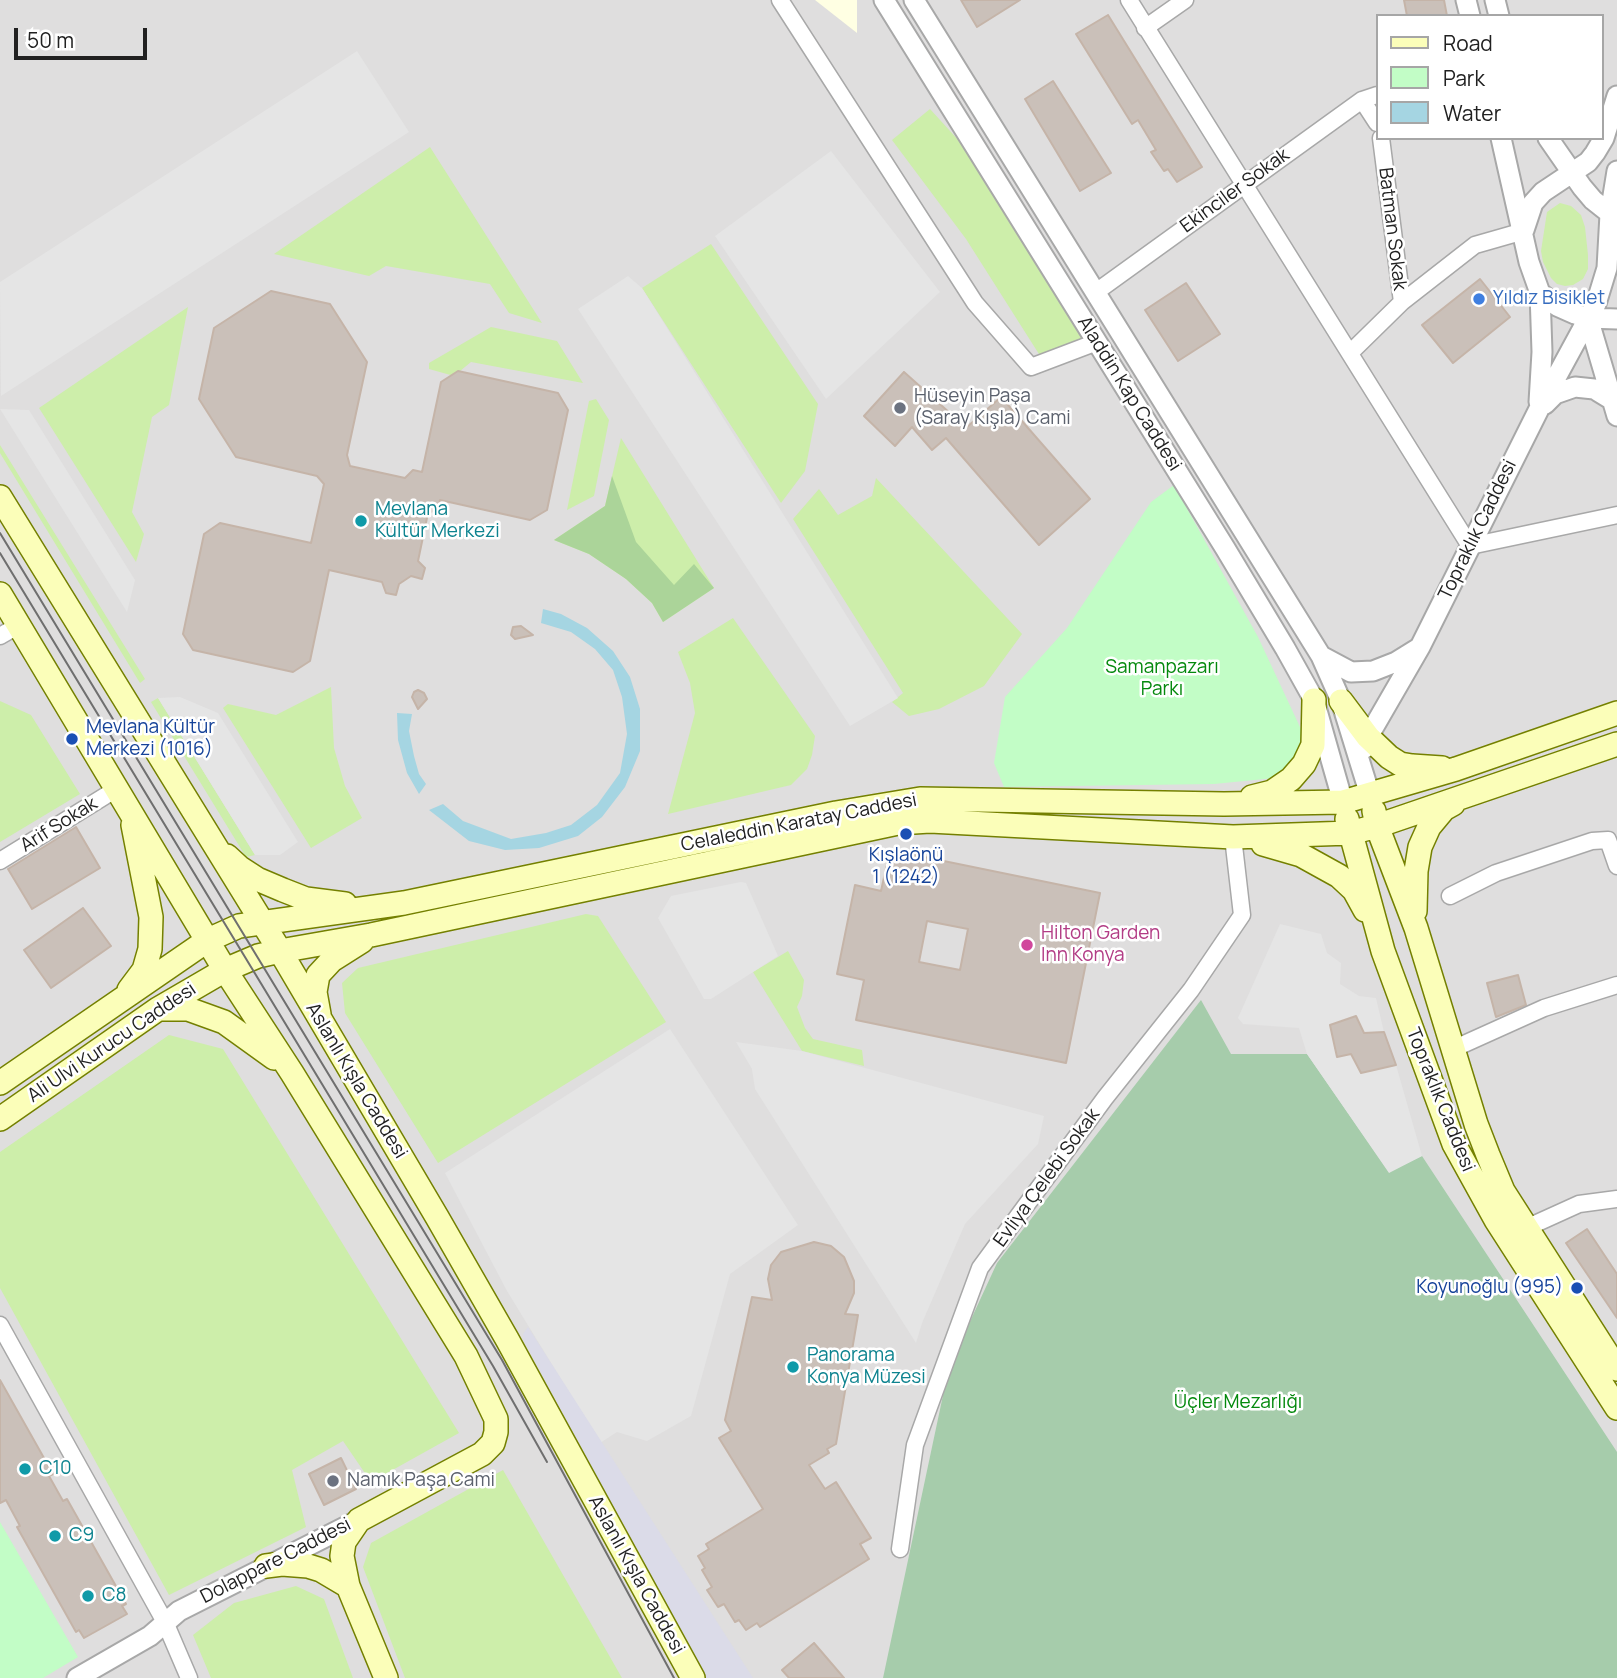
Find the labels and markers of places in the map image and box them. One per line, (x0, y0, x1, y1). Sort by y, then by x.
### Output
place label: Yıldız Bisiklet (1493, 288, 1605, 310)
marker: Yıldız Bisiklet (1471, 291, 1487, 307)
place label: Hüseyin Paşa (Saray Kışla) Cami (914, 386, 1071, 430)
marker: Hüseyin Paşa (Saray Kışla) Cami (892, 400, 908, 416)
place label: Mevlana Kültür Merkezi (375, 499, 500, 543)
marker: Mevlana Kültür Merkezi (353, 513, 369, 529)
place label: Mevlana Kültür Merkezi (1016) (86, 717, 215, 761)
marker: Mevlana Kültür Merkezi (1016) (64, 731, 80, 747)
marker: Kışlaönü 1 (1242) (898, 826, 914, 842)
place label: Kışlaönü 1 (1242) (869, 845, 943, 889)
place label: Hilton Garden Inn Konya (1041, 923, 1160, 967)
marker: Hilton Garden Inn Konya (1019, 937, 1035, 953)
place label: Koyunoğlu (995) (1416, 1277, 1563, 1299)
marker: Koyunoğlu (995) (1569, 1280, 1585, 1296)
place label: Panorama Konya Müzesi (807, 1345, 926, 1389)
marker: Panorama Konya Müzesi (785, 1359, 801, 1375)
place label: C10 (39, 1458, 72, 1480)
marker: C10 (17, 1461, 33, 1477)
place label: Namık Paşa Cami (347, 1470, 495, 1492)
marker: Namık Paşa Cami (325, 1473, 341, 1489)
place label: C9 (69, 1525, 94, 1547)
marker: C9 (47, 1528, 63, 1544)
place label: C8 (102, 1585, 127, 1607)
marker: C8 (80, 1588, 96, 1604)

